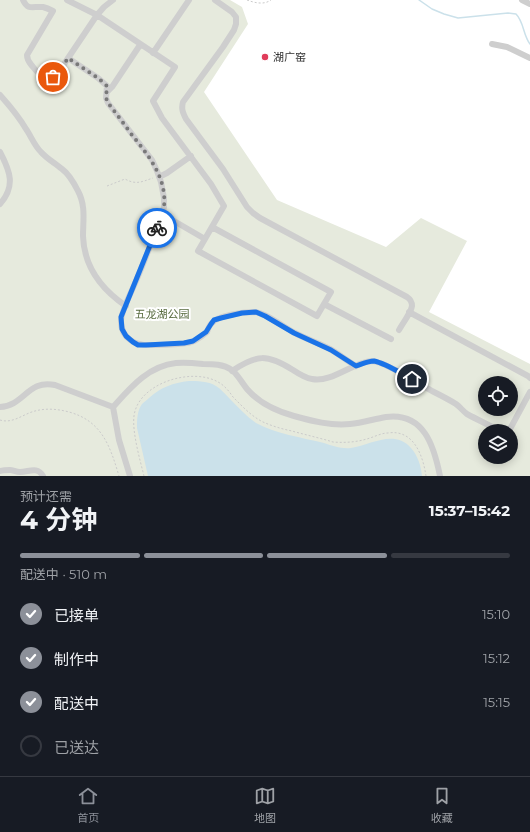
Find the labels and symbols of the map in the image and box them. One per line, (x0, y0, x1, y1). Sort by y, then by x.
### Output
place label: 湖广窑 (273, 50, 306, 64)
marker: 湖广窑 (260, 52, 270, 62)
pin (36, 60, 70, 94)
courier (137, 208, 177, 248)
park label: 五龙湖公园 (135, 307, 190, 321)
pin (395, 362, 429, 396)

